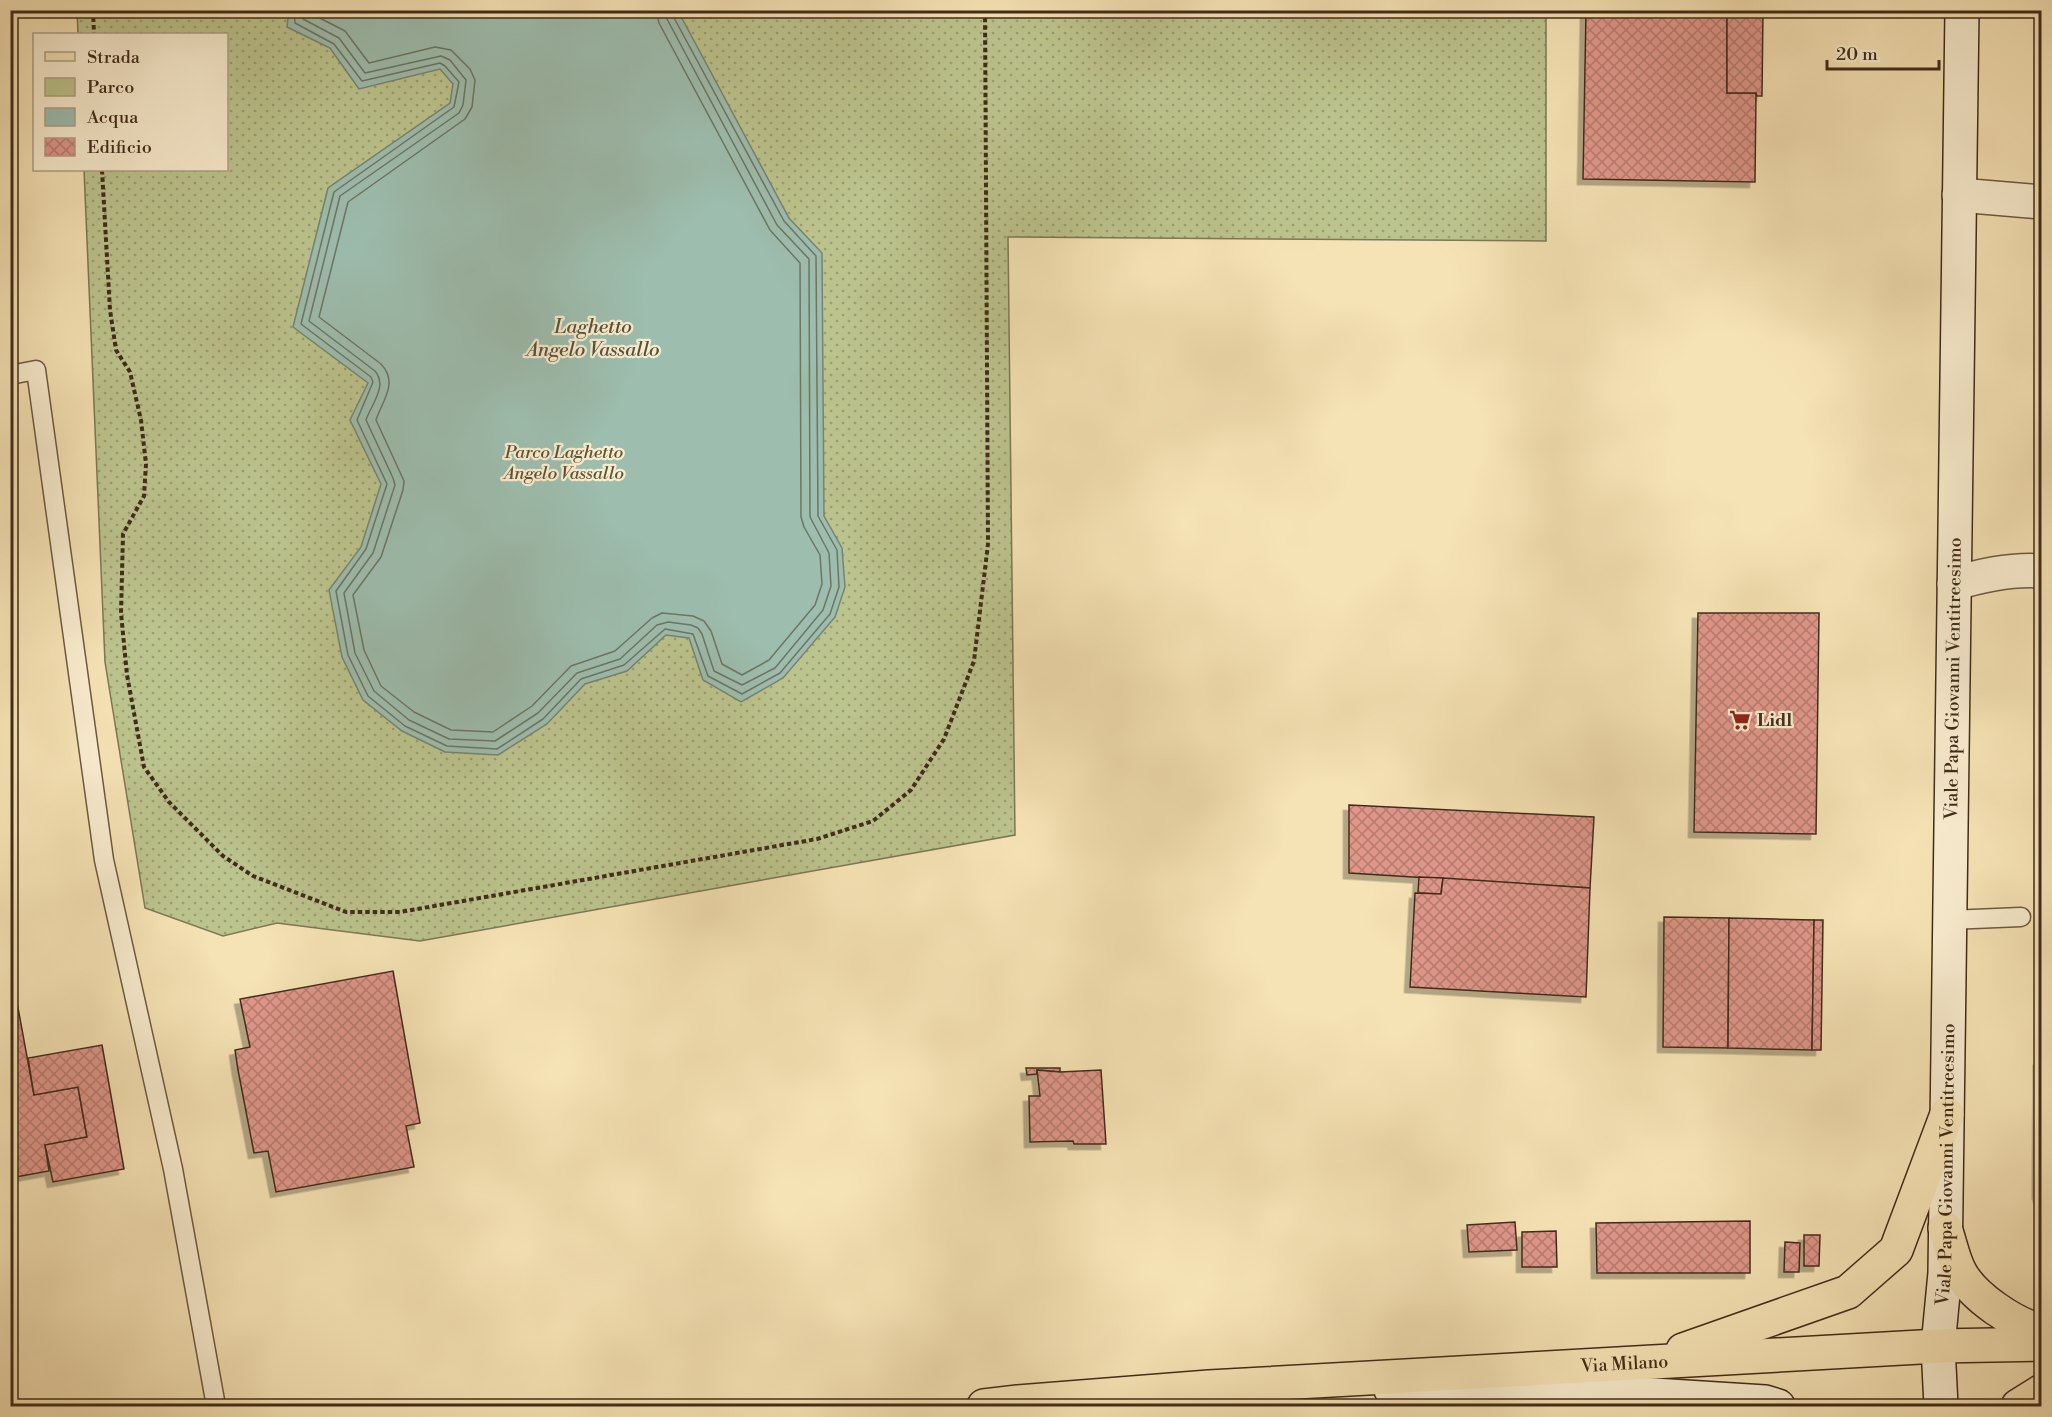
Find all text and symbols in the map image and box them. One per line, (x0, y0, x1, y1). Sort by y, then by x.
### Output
legend (33, 33, 228, 171)
scale bar (1827, 33, 1940, 71)
text: 20 m (1836, 43, 1878, 66)
text: Strada (87, 46, 141, 69)
text: Parco (87, 76, 134, 99)
text: Acqua (86, 106, 139, 129)
text: Edificio (87, 136, 152, 159)
water label: Laghetto Angelo Vassallo (524, 315, 660, 363)
park label: Parco Laghetto Angelo Vassallo (502, 441, 624, 485)
street label: Viale Papa Giovanni Ventitreesimo (1940, 537, 1966, 821)
supermarket icon: Lidl (1728, 708, 1752, 732)
place label: Lidl (1757, 709, 1792, 732)
street label: Viale Papa Giovanni Ventitreesimo (1930, 1023, 1960, 1307)
street label: Via Milano (1579, 1350, 1669, 1378)

